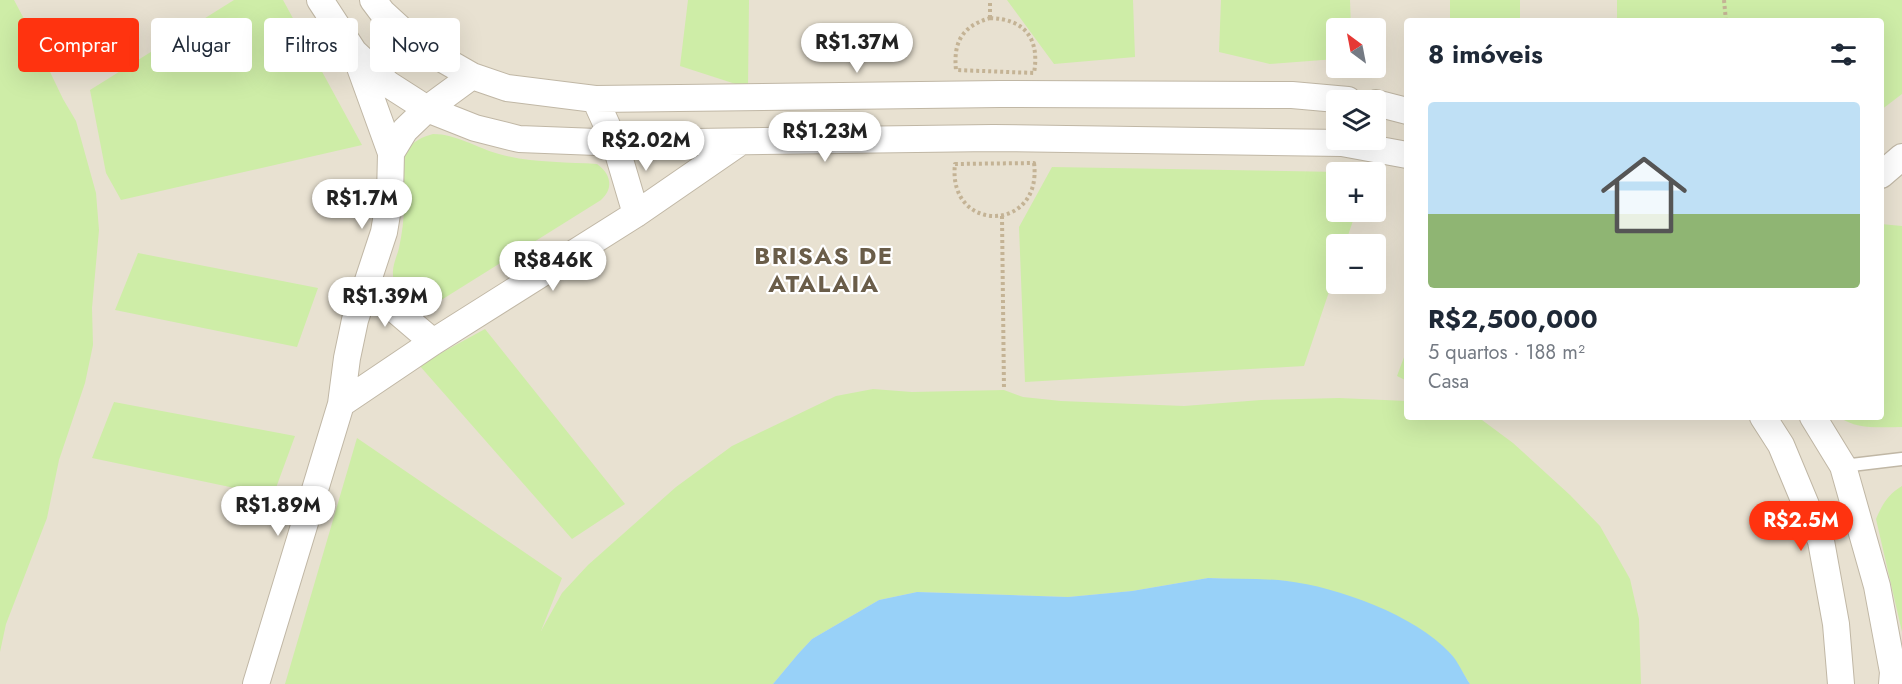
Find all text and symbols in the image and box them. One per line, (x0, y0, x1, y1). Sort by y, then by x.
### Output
chip: Comprar (18, 18, 139, 72)
chip: Alugar (151, 18, 252, 72)
chip: Filtros (264, 18, 358, 72)
chip: Novo (370, 18, 460, 72)
north arrow (1326, 18, 1386, 78)
map controls (1326, 18, 1386, 294)
pin: R$1.37M (802, 23, 912, 74)
text: R$1.37M (815, 28, 899, 57)
text: 8 imóveis (1428, 35, 1543, 73)
icon: filters (1827, 38, 1860, 71)
button: layers (1326, 90, 1386, 150)
pin: R$1.23M (770, 112, 880, 163)
text: R$1.23M (782, 117, 868, 146)
pin: R$2.02M (591, 121, 701, 172)
text: R$2.02M (601, 126, 691, 155)
icon: home (1590, 141, 1698, 249)
button: + (1326, 162, 1386, 222)
pin: R$1.7M (313, 179, 411, 230)
text: R$1.7M (326, 184, 398, 213)
button: − (1326, 234, 1386, 294)
district label: BRISAS DE ATALAIA (754, 238, 894, 301)
pin: R$846K (504, 241, 602, 292)
text: R$846K (513, 246, 593, 275)
pin: R$1.39M (330, 277, 440, 328)
text: R$1.39M (342, 282, 428, 311)
text: R$2,500,000 (1428, 300, 1598, 338)
text: 5 quartos · 188 m² (1428, 338, 1585, 367)
text: Casa (1428, 367, 1469, 396)
pin: R$1.89M (223, 486, 333, 537)
text: R$1.89M (235, 491, 321, 520)
pin: R$2.5M (1752, 501, 1850, 552)
text: R$2.5M (1763, 506, 1839, 535)

